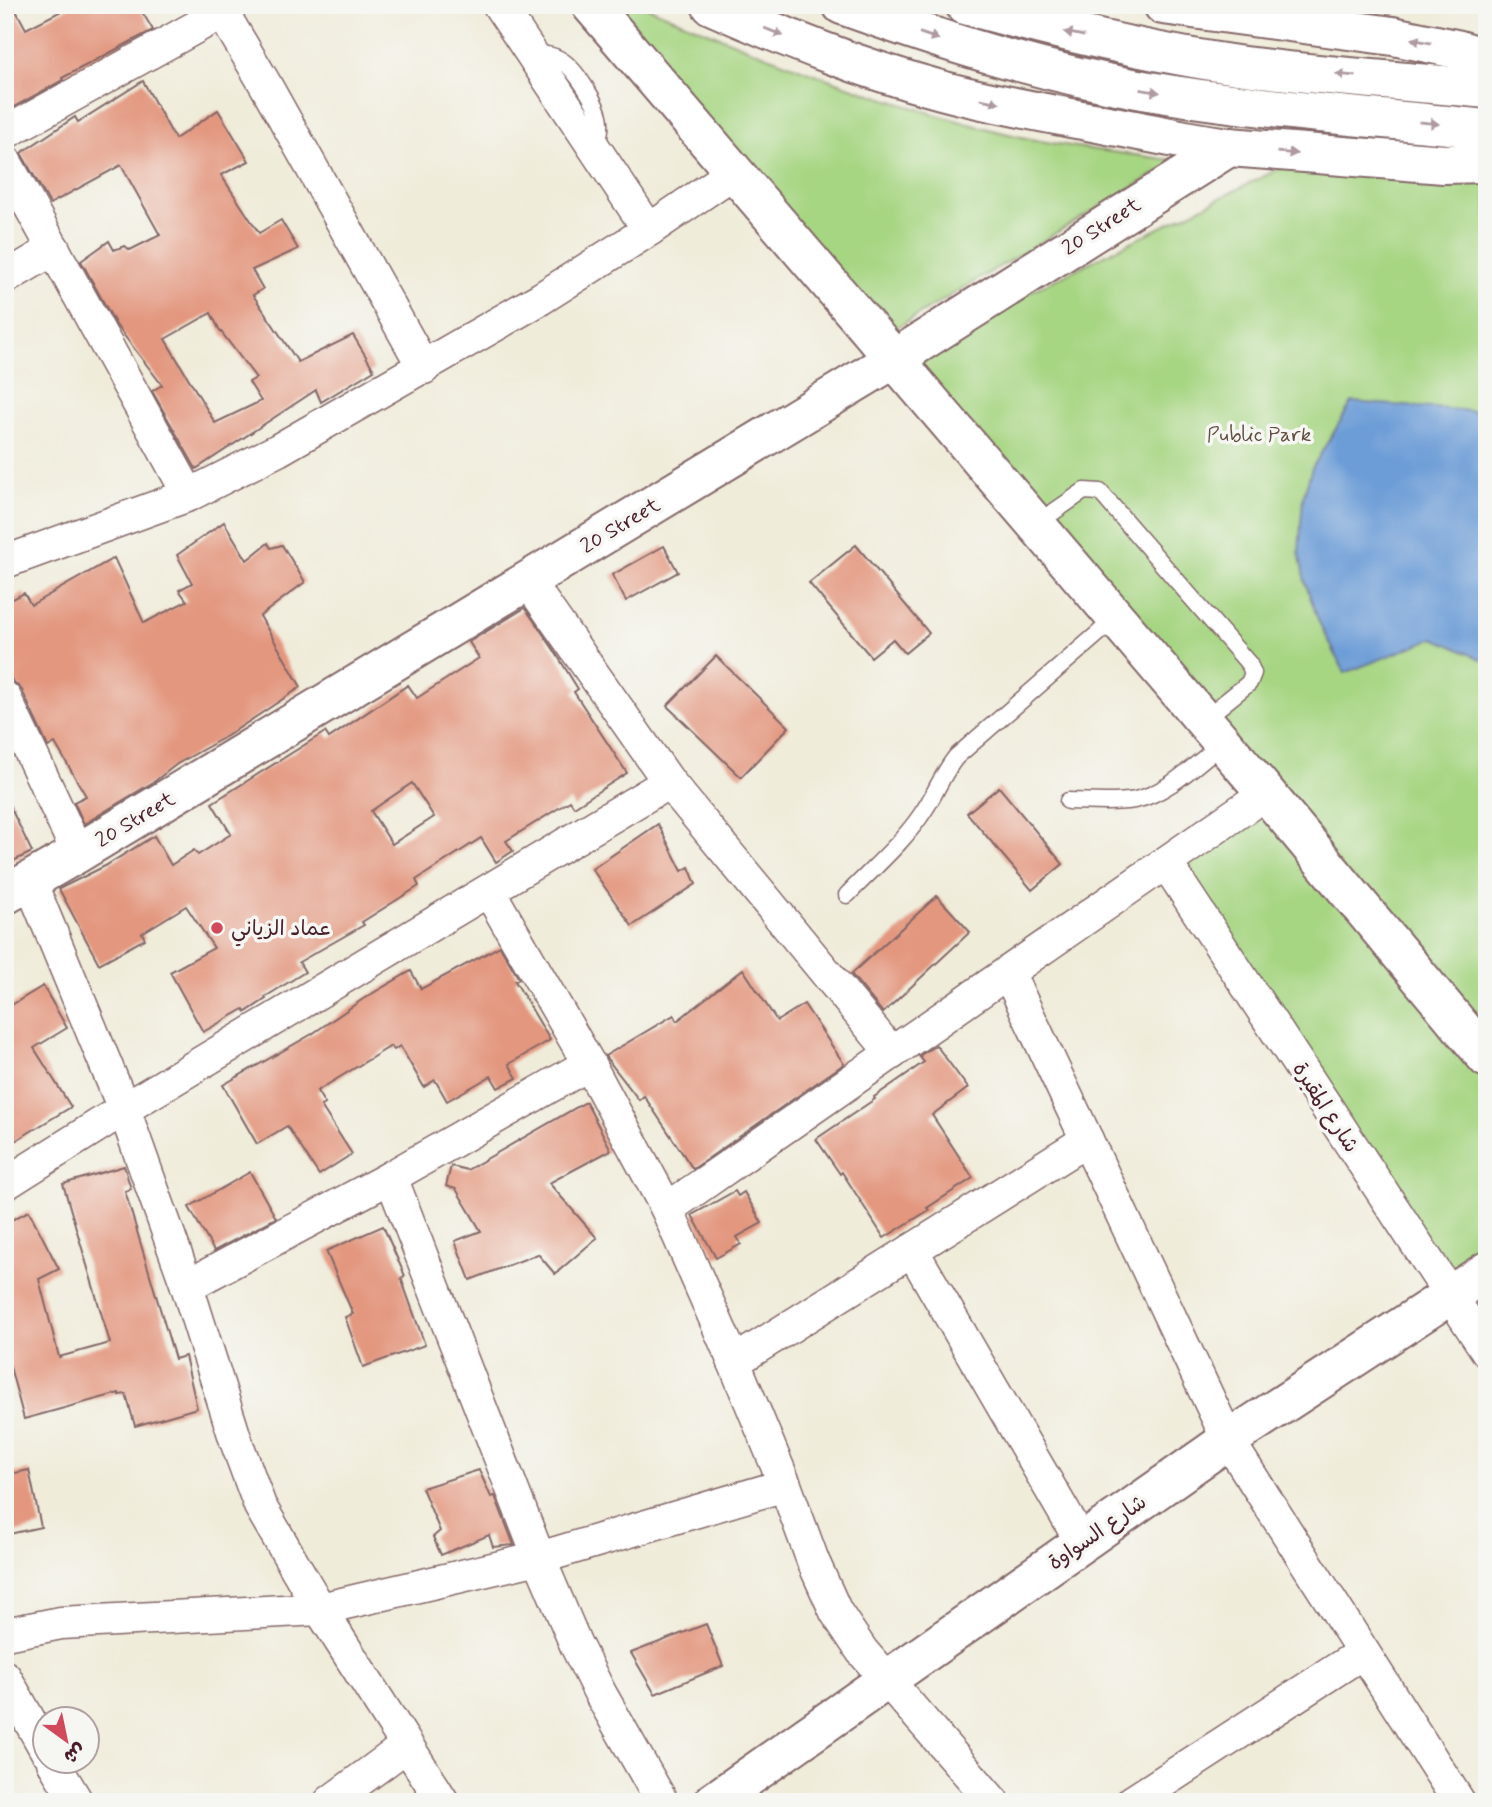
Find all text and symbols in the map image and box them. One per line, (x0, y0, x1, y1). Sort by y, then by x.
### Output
one-way arrow (763, 27, 784, 38)
one-way arrow (1063, 28, 1085, 39)
one-way arrow (919, 31, 940, 42)
one-way arrow (1410, 36, 1432, 47)
one-way arrow (1334, 69, 1356, 80)
one-way arrow (1139, 86, 1161, 97)
one-way arrow (979, 96, 1001, 107)
one-way arrow (1419, 118, 1441, 129)
one-way arrow (1276, 148, 1298, 159)
street label: 20 Street (1057, 191, 1147, 263)
park label: Public Park (1207, 421, 1312, 449)
street label: 20 Street (576, 491, 666, 561)
street label: 20 Street (91, 785, 181, 855)
place label: عماد الزياني (231, 915, 332, 947)
marker: عماد الزياني (209, 920, 225, 936)
street label: شارع المقبرة (1285, 1057, 1365, 1158)
street label: شارع السواوة (1043, 1489, 1152, 1577)
north arrow (32, 1706, 102, 1776)
text: ش (59, 1737, 90, 1769)

